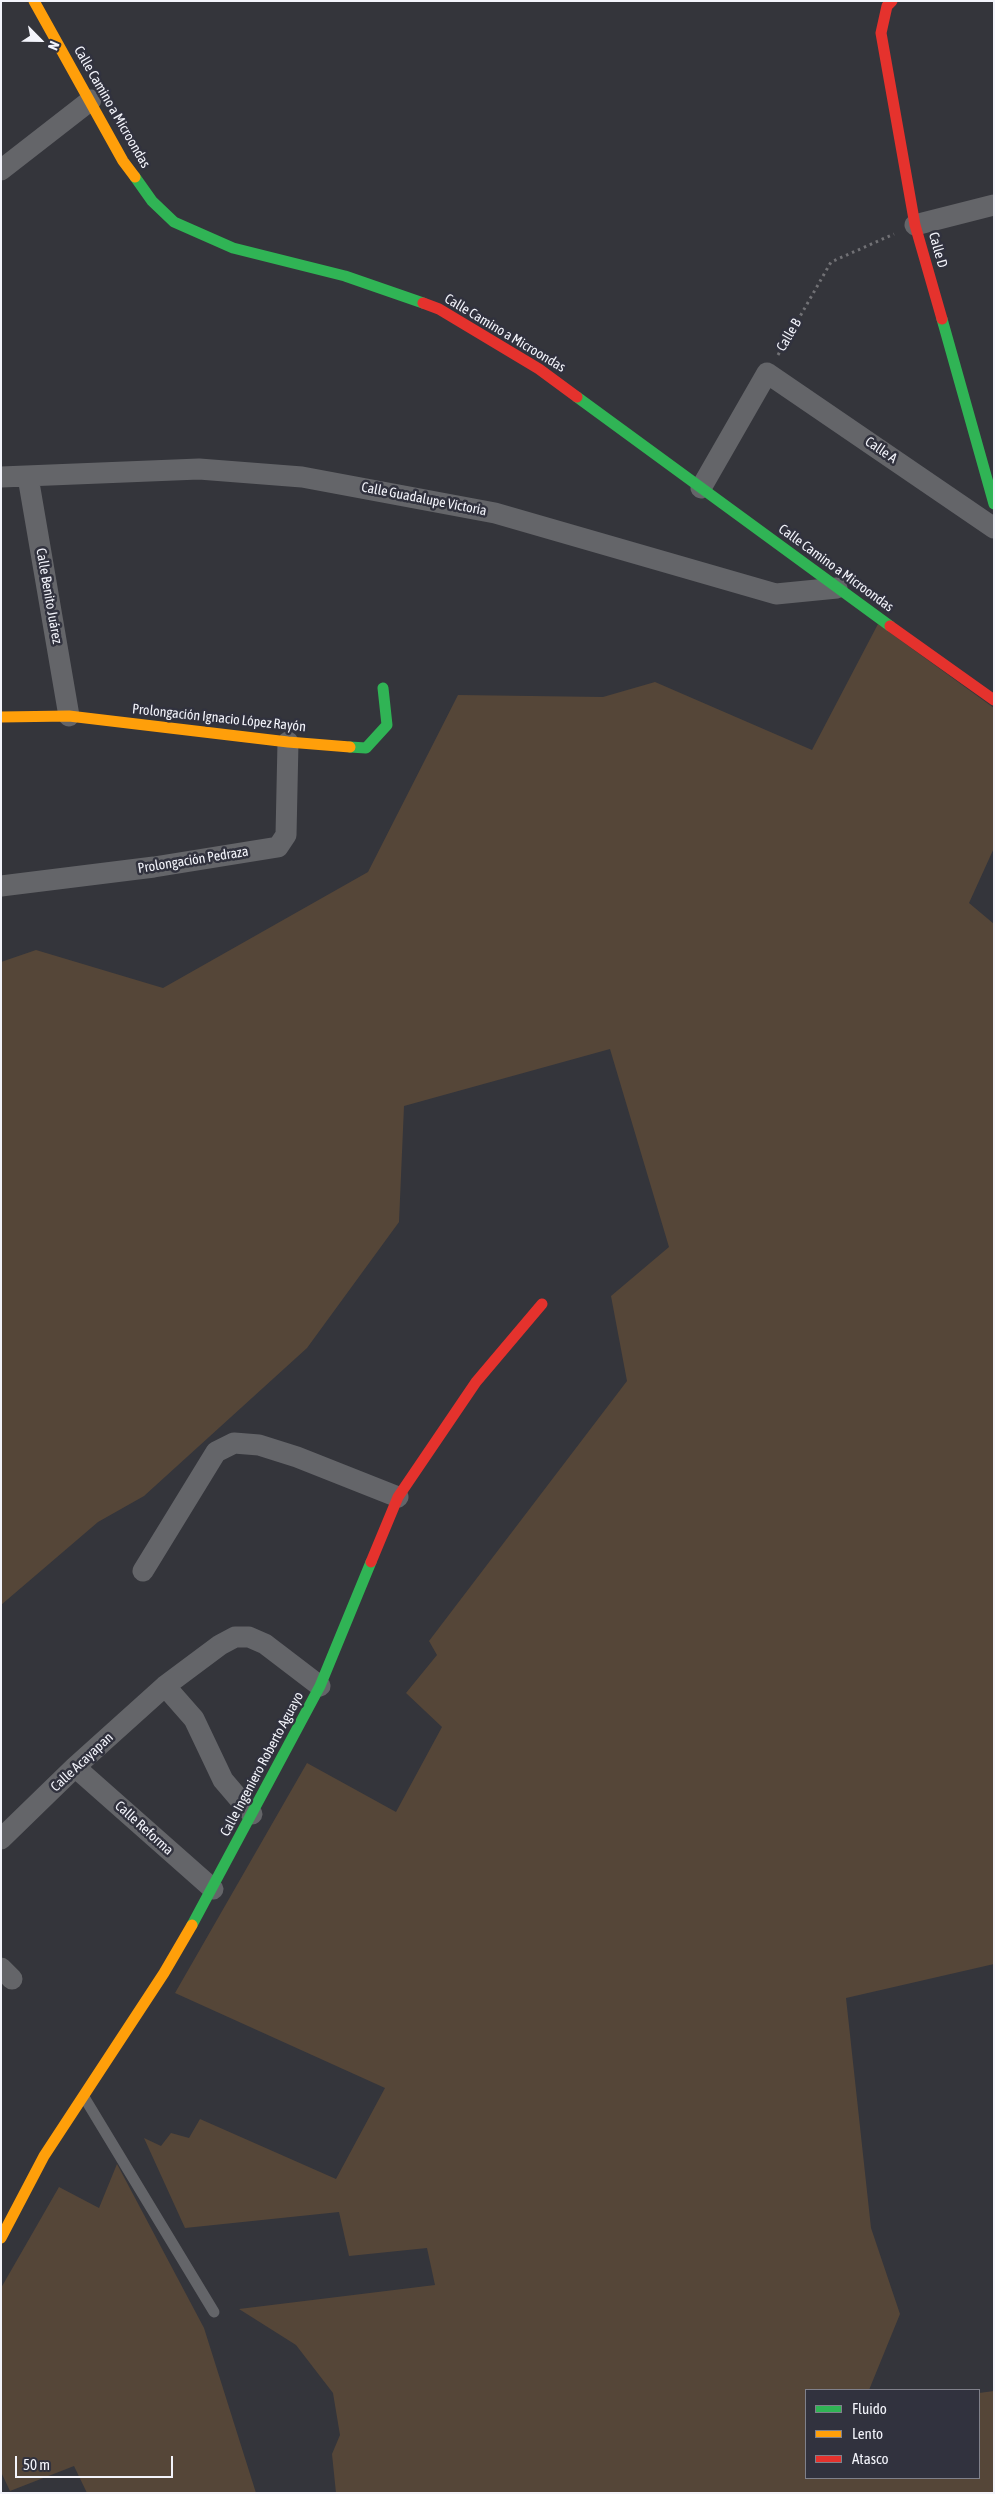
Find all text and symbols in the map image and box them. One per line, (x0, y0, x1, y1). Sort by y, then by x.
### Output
north arrow (15, 15, 65, 65)
text: N (45, 39, 63, 53)
street label: Calle Camino a Microondas (70, 43, 154, 171)
street label: Calle D (925, 230, 951, 270)
street label: Calle Camino a Microondas (441, 290, 569, 376)
street label: Calle B (773, 316, 805, 354)
street label: Calle A (862, 433, 900, 467)
street label: Calle Guadalupe Victoria (360, 479, 488, 519)
street label: Calle Camino a Microondas (775, 521, 897, 615)
street label: Calle Benito Juárez (32, 547, 66, 645)
street label: Prolongación Ignacio López Rayón (131, 701, 307, 735)
street label: Prolongación Pedraza (136, 843, 250, 877)
street label: Calle Ingeniero Roberto Aguayo (217, 1689, 307, 1839)
street label: Calle Acayapan (47, 1729, 117, 1795)
street label: Calle Reforma (111, 1797, 177, 1859)
legend (805, 2389, 980, 2479)
text: Fluido (852, 2400, 887, 2417)
text: Lento (852, 2425, 883, 2442)
scale bar (18, 2446, 175, 2478)
text: Atasco (852, 2450, 889, 2467)
text: 50 m (23, 2456, 50, 2473)

